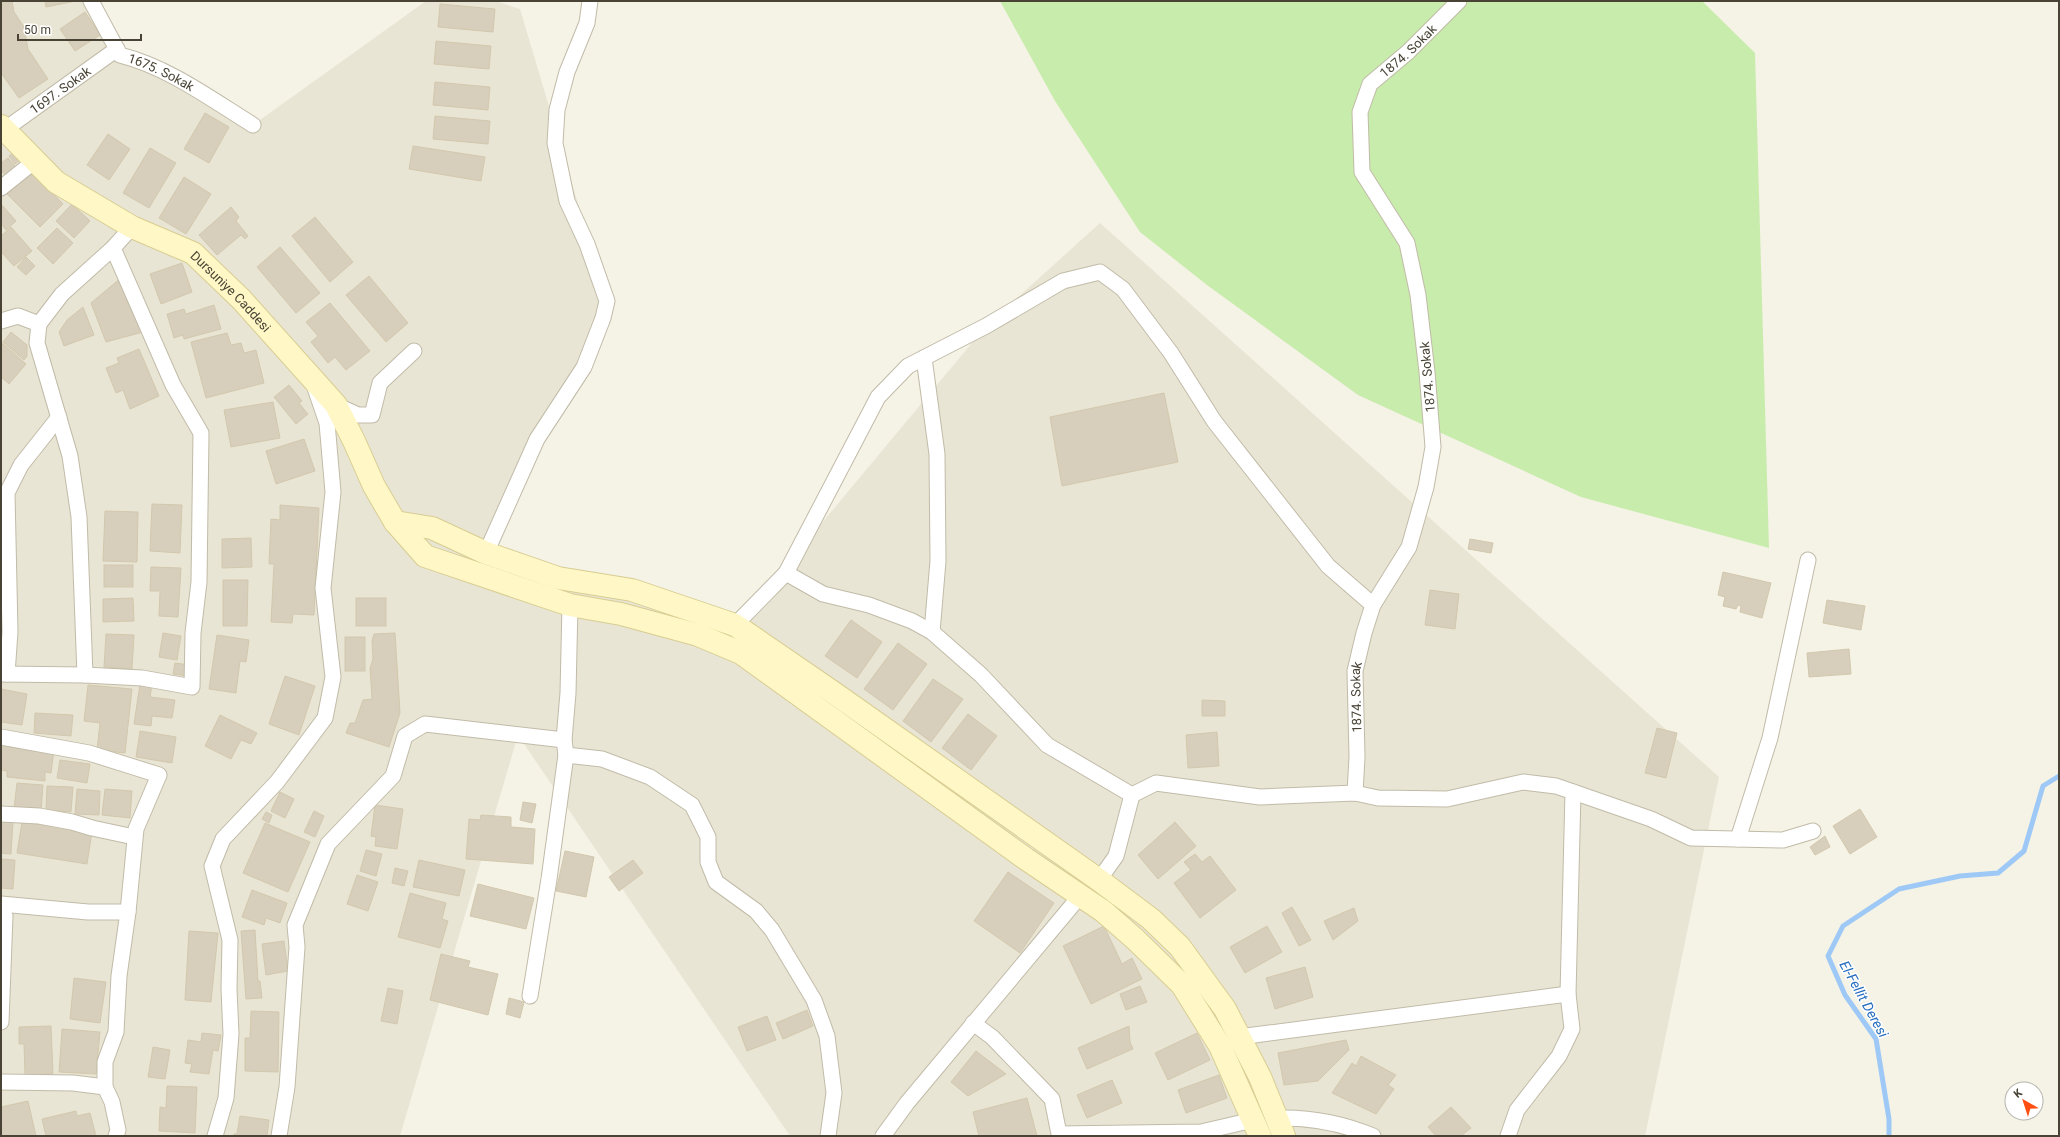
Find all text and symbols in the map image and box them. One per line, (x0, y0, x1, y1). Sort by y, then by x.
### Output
scale bar (18, 16, 141, 42)
street label: 1874. Sokak (1377, 21, 1440, 81)
text: 50 m (24, 23, 51, 37)
street label: 1675. Sokak (126, 51, 197, 94)
street label: 1697. Sokak (27, 63, 94, 117)
street label: Dursuniye Caddesi (188, 248, 274, 335)
street label: 1874. Sokak (1417, 340, 1438, 413)
street label: 1874. Sokak (1348, 660, 1365, 733)
water label: El-Fellit Deresi (1836, 958, 1892, 1041)
north arrow (2004, 1081, 2044, 1121)
text: K (2011, 1086, 2026, 1101)

